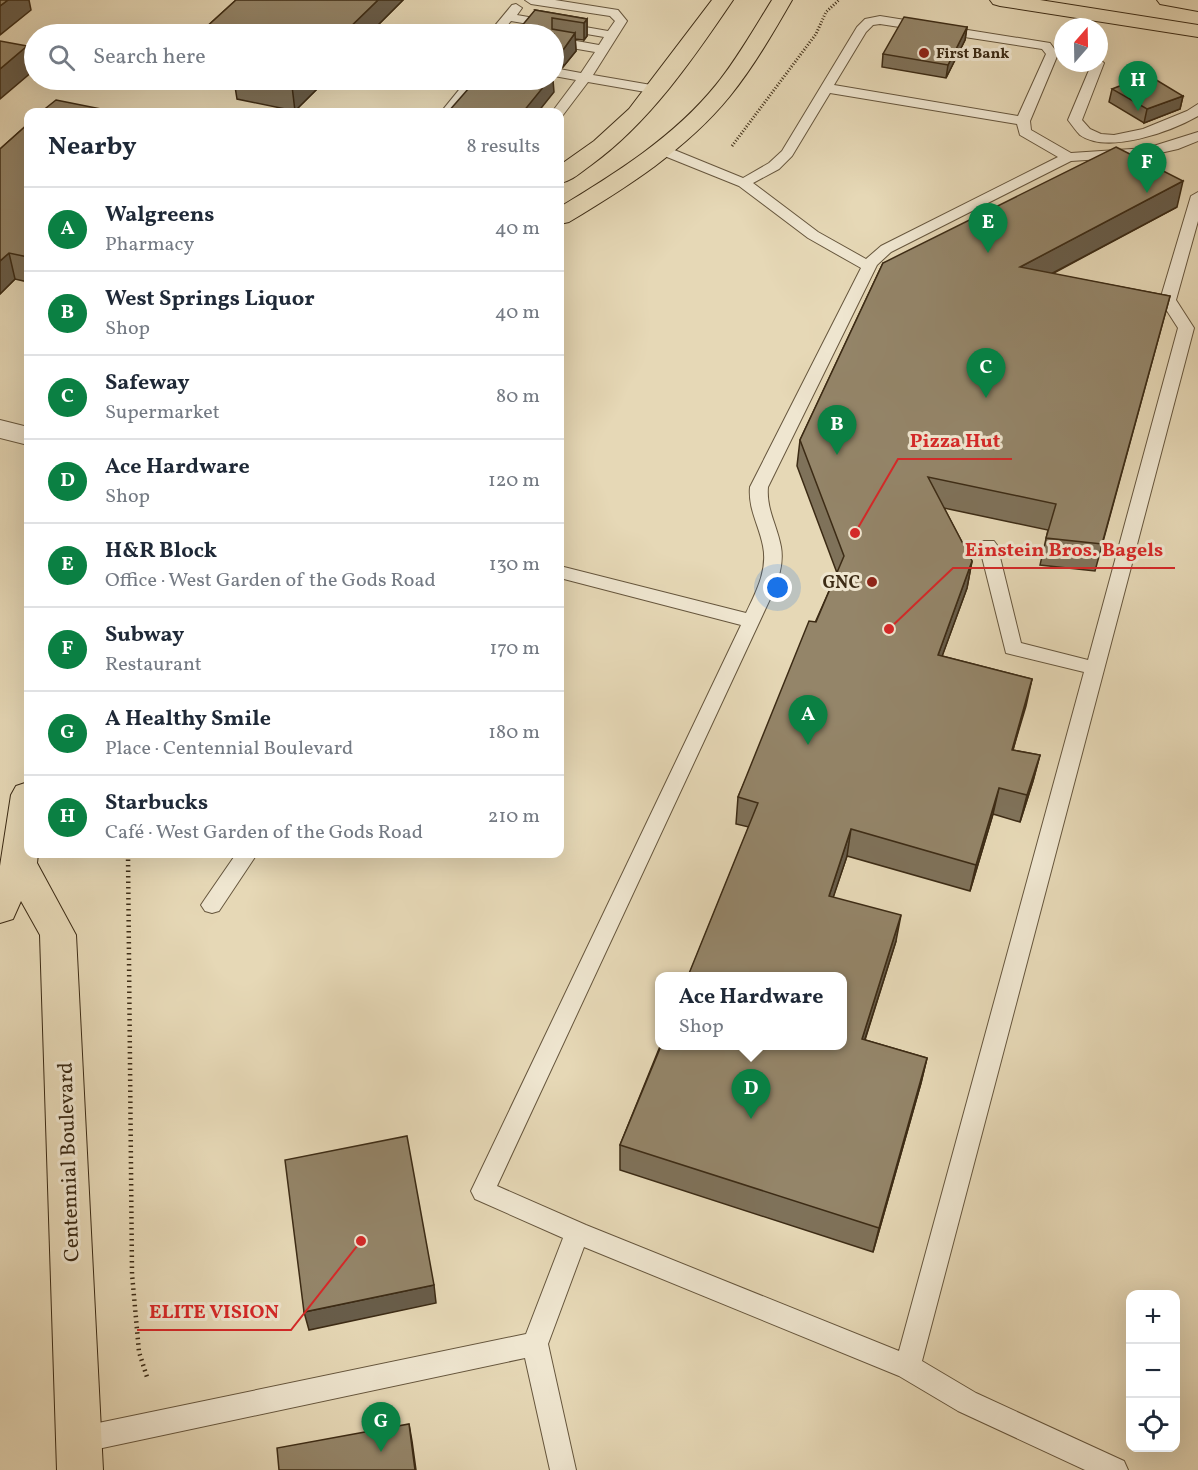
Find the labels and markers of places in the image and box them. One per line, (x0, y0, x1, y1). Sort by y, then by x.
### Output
place label: First Bank (936, 44, 1009, 65)
marker: First Bank (917, 46, 931, 60)
pin: H (1118, 62, 1158, 111)
pin: F (1128, 144, 1166, 193)
pin: E (968, 204, 1008, 253)
pin: C (966, 348, 1006, 398)
pin: B (818, 406, 856, 455)
callout: Pizza Hut (898, 421, 1012, 459)
callout: Einstein Bros. Bagels (953, 530, 1175, 568)
place label: GNC (823, 571, 860, 596)
marker: GNC (865, 575, 879, 589)
pin: A (788, 696, 828, 745)
pin: D (732, 1070, 771, 1119)
callout: ELITE VISION (137, 1292, 291, 1330)
pin: G (362, 1402, 400, 1452)

